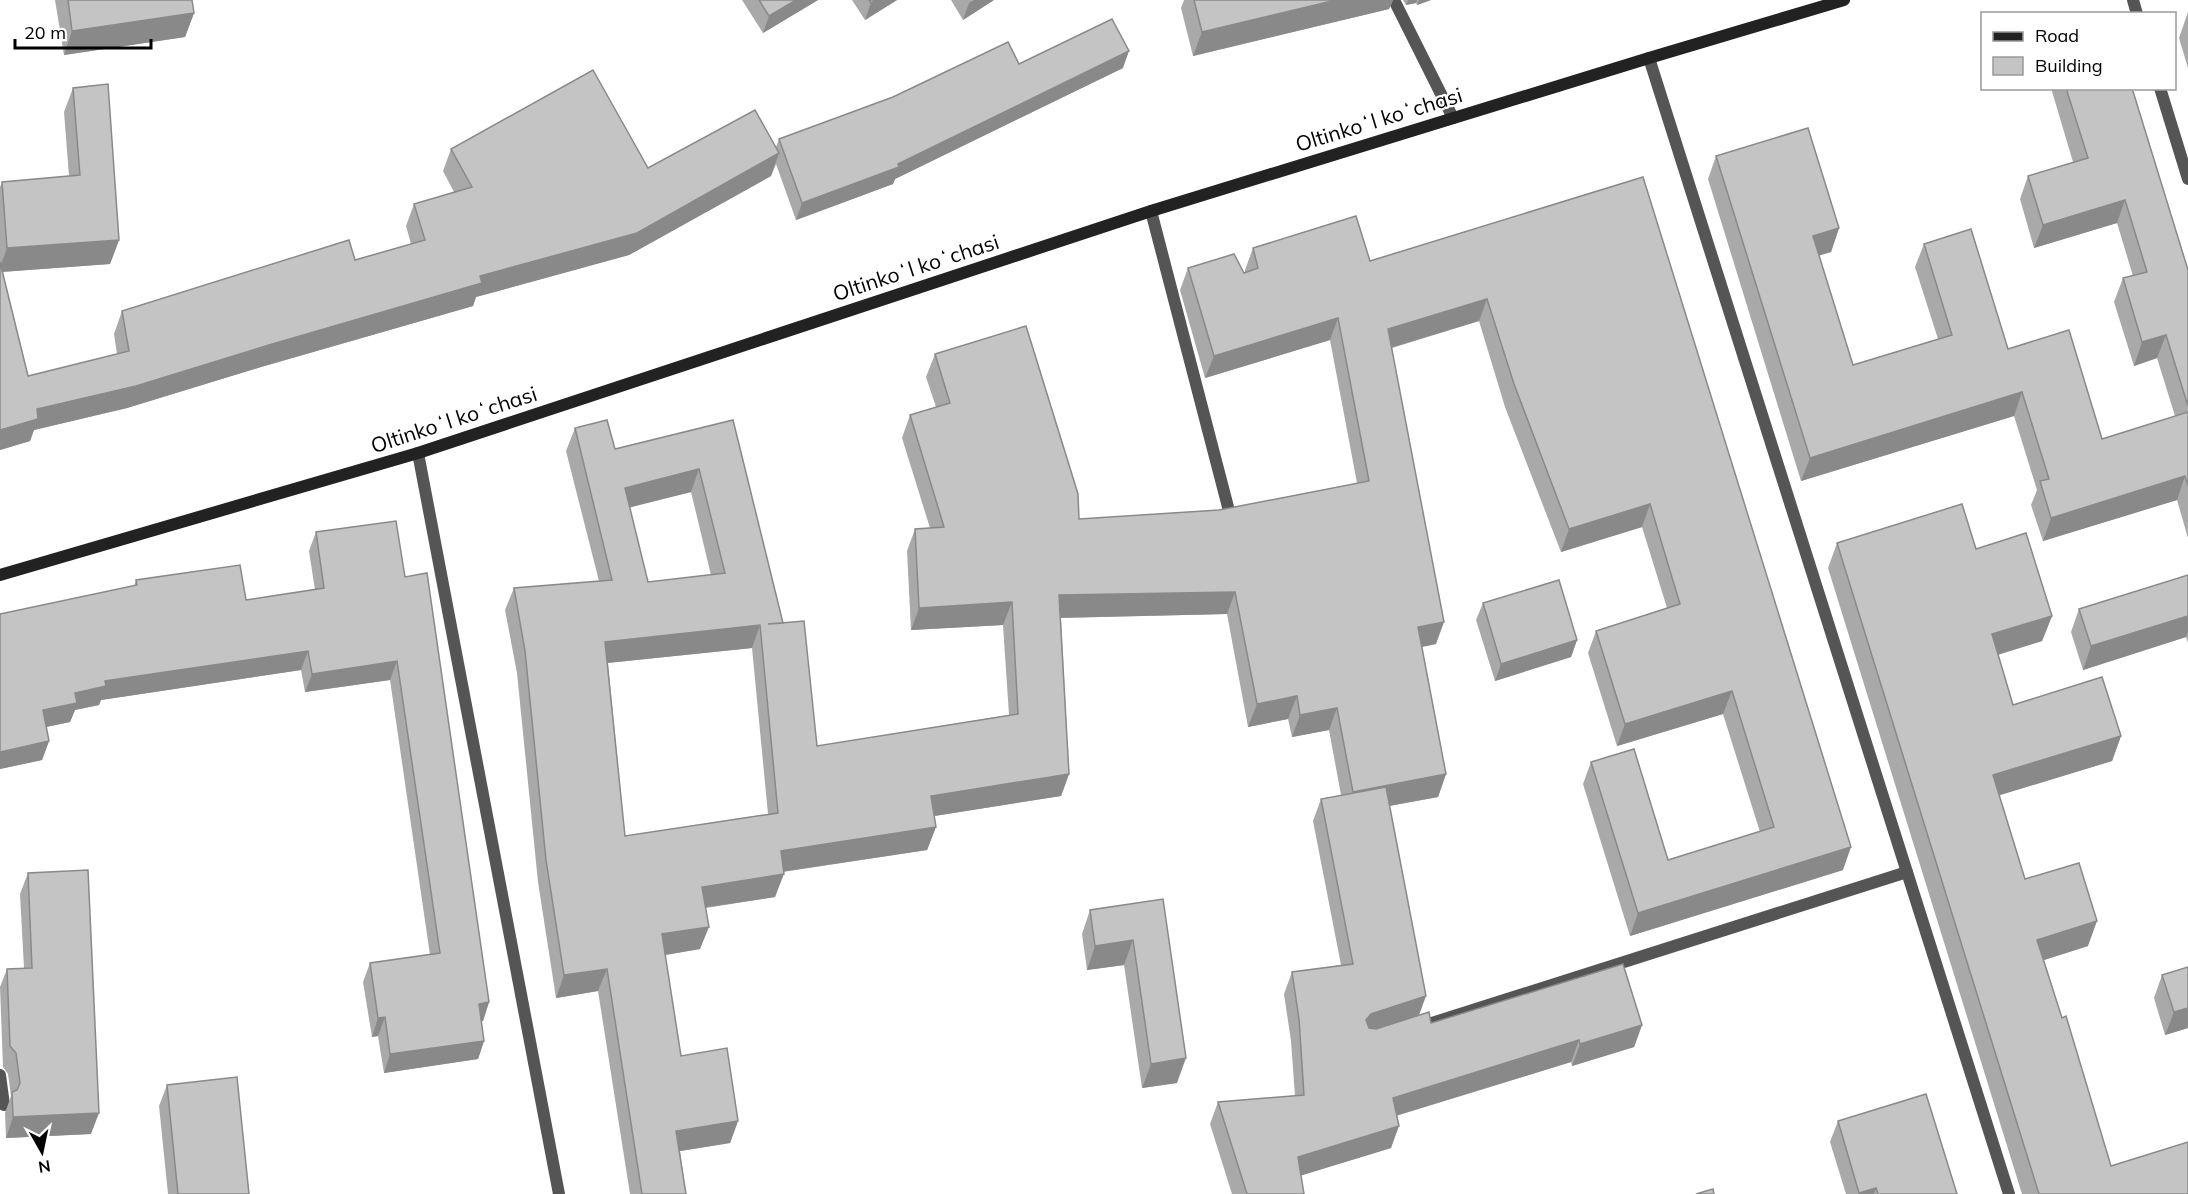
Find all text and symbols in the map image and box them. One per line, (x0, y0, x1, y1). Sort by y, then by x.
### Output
scale bar (15, 12, 152, 50)
legend (1981, 12, 2176, 90)
text: 20 m (24, 21, 66, 44)
text: Road (2035, 24, 2079, 47)
text: Building (2035, 54, 2103, 77)
street label: Oltinkoʻl koʻchasi (1292, 81, 1465, 157)
street label: Oltinkoʻl koʻchasi (829, 228, 1002, 306)
street label: Oltinkoʻl koʻchasi (367, 380, 540, 458)
north arrow (12, 1122, 72, 1182)
text: N (37, 1156, 52, 1178)

